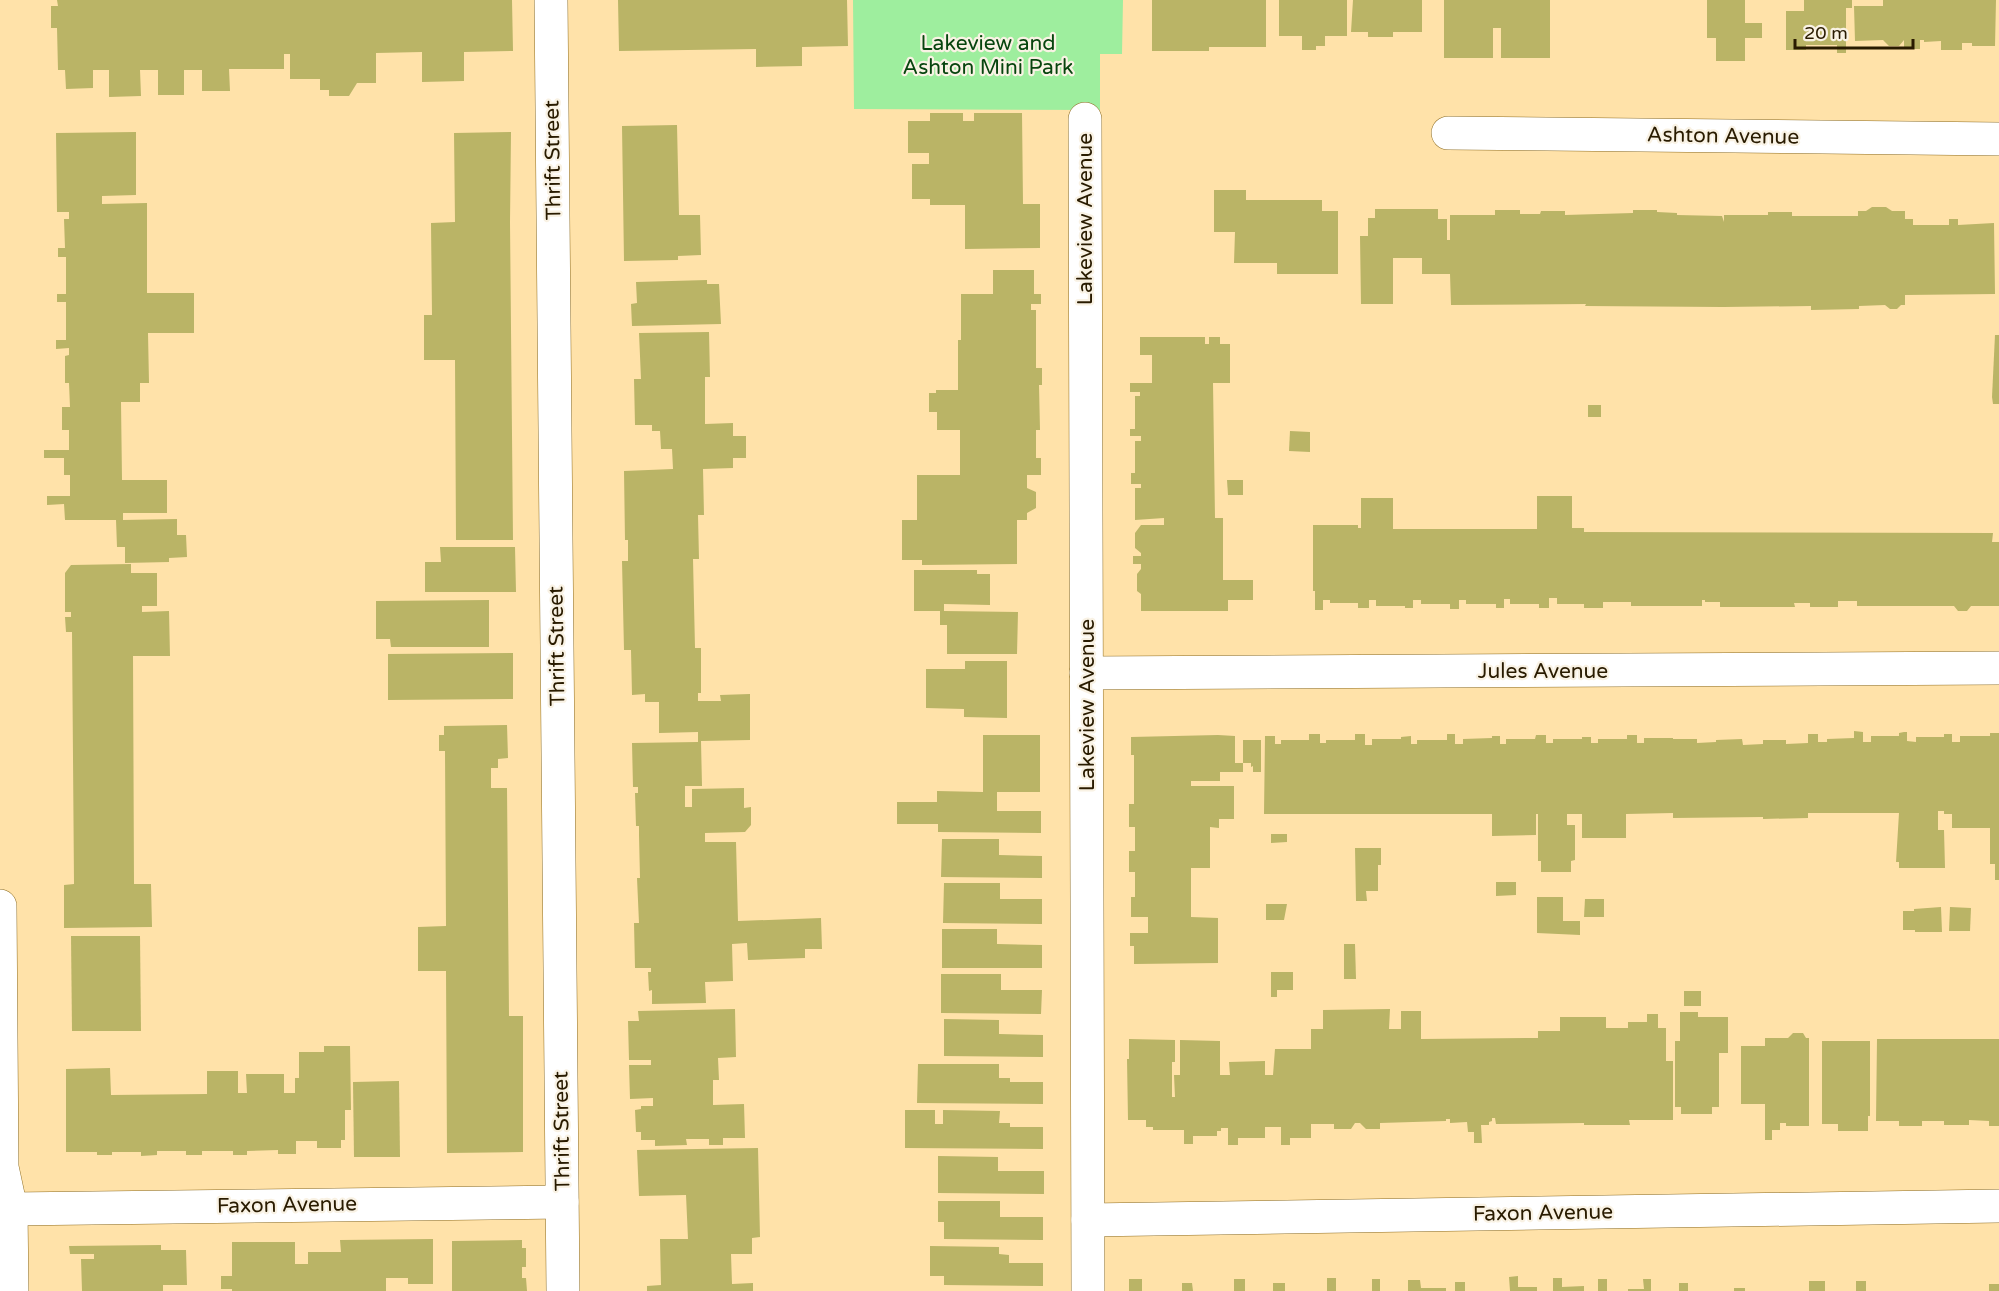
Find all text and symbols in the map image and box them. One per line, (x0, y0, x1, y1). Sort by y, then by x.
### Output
scale bar (1795, 12, 1914, 50)
text: 20 m (1804, 22, 1848, 44)
park label: Lakeview and Ashton Mini Park (903, 31, 1073, 80)
street label: Thrift Street (539, 100, 567, 220)
street label: Ashton Avenue (1647, 122, 1799, 150)
street label: Lakeview Avenue (1073, 133, 1098, 305)
street label: Thrift Street (543, 586, 571, 706)
street label: Lakeview Avenue (1075, 619, 1100, 791)
street label: Jules Avenue (1478, 659, 1608, 684)
street label: Thrift Street (548, 1071, 576, 1191)
street label: Faxon Avenue (217, 1191, 357, 1219)
street label: Faxon Avenue (1473, 1199, 1613, 1227)

